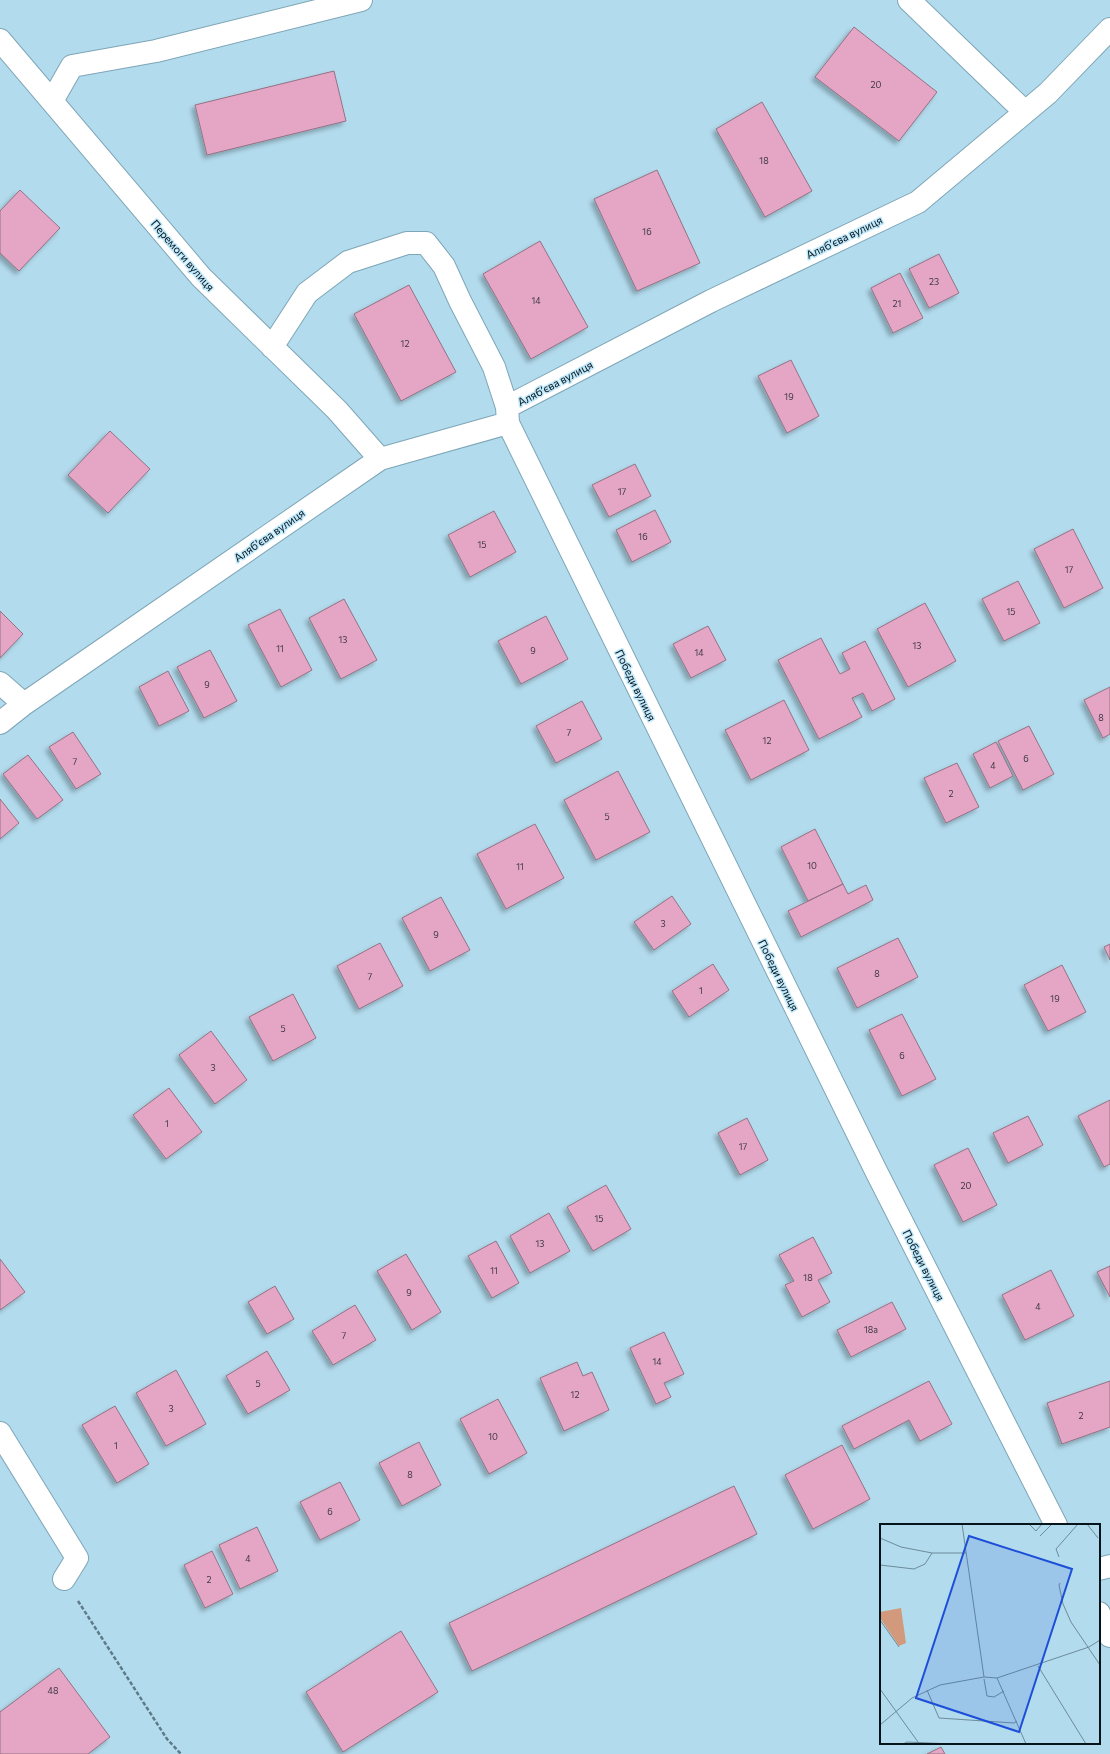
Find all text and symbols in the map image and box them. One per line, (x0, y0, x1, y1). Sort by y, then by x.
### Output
house number: 20 (871, 79, 882, 90)
house number: 18 (759, 155, 769, 166)
street label: Аляб’єва вулиця (804, 213, 884, 261)
street label: Перемоги вулиця (149, 217, 217, 293)
house number: 16 (642, 226, 652, 237)
house number: 23 (929, 276, 939, 287)
house number: 14 (531, 295, 541, 306)
house number: 21 (893, 298, 901, 309)
house number: 12 (401, 338, 409, 349)
street label: Аляб’єва вулиця (515, 358, 595, 408)
house number: 19 (784, 391, 794, 402)
house number: 17 (618, 486, 627, 497)
street label: Аляб’єва вулиця (231, 506, 307, 564)
house number: 16 (638, 531, 648, 542)
house number: 15 (477, 539, 487, 550)
house number: 17 (1065, 564, 1074, 575)
house number: 15 (1006, 606, 1016, 617)
house number: 13 (339, 634, 347, 645)
house number: 13 (913, 640, 921, 651)
house number: 11 (276, 643, 284, 654)
house number: 9 (530, 645, 536, 656)
street label: Победи вулиця (613, 647, 659, 723)
house number: 14 (694, 647, 704, 658)
house number: 9 (204, 679, 210, 690)
house number: 8 (1098, 712, 1104, 723)
house number: 7 (567, 727, 572, 738)
house number: 12 (763, 735, 771, 746)
house number: 6 (1023, 753, 1029, 764)
house number: 7 (73, 756, 78, 767)
house number: 4 (990, 760, 996, 771)
house number: 2 (949, 788, 954, 799)
house number: 5 (604, 811, 610, 822)
house number: 10 (807, 860, 817, 871)
house number: 11 (516, 861, 524, 872)
house number: 3 (660, 918, 666, 929)
house number: 9 (433, 929, 439, 940)
street label: Победи вулиця (756, 937, 802, 1013)
house number: 8 (874, 968, 880, 979)
house number: 7 (368, 971, 373, 982)
house number: 1 (699, 985, 703, 996)
house number: 19 (1050, 993, 1060, 1004)
house number: 5 (280, 1023, 286, 1034)
house number: 6 (899, 1050, 905, 1061)
house number: 3 (210, 1062, 216, 1073)
house number: 1 (165, 1118, 169, 1129)
house number: 17 (739, 1141, 748, 1152)
house number: 20 (961, 1180, 972, 1191)
house number: 15 (594, 1213, 604, 1224)
street label: Победи вулиця (900, 1227, 948, 1303)
house number: 13 (536, 1238, 544, 1249)
house number: 11 (490, 1265, 498, 1276)
house number: 18 (803, 1272, 813, 1283)
house number: 9 (406, 1287, 412, 1298)
house number: 4 (1035, 1301, 1041, 1312)
house number: 18а (864, 1324, 878, 1335)
house number: 7 (342, 1330, 347, 1341)
house number: 14 (652, 1356, 662, 1367)
house number: 5 (255, 1378, 261, 1389)
house number: 12 (571, 1389, 579, 1400)
house number: 3 (168, 1403, 174, 1414)
house number: 2 (1079, 1410, 1084, 1421)
house number: 10 (488, 1431, 498, 1442)
house number: 1 (114, 1440, 118, 1451)
house number: 8 (407, 1469, 413, 1480)
house number: 6 (327, 1506, 333, 1517)
inset map (880, 1524, 1100, 1744)
house number: 4 (245, 1553, 251, 1564)
house number: 2 (207, 1574, 212, 1585)
house number: 48 (48, 1685, 58, 1696)

